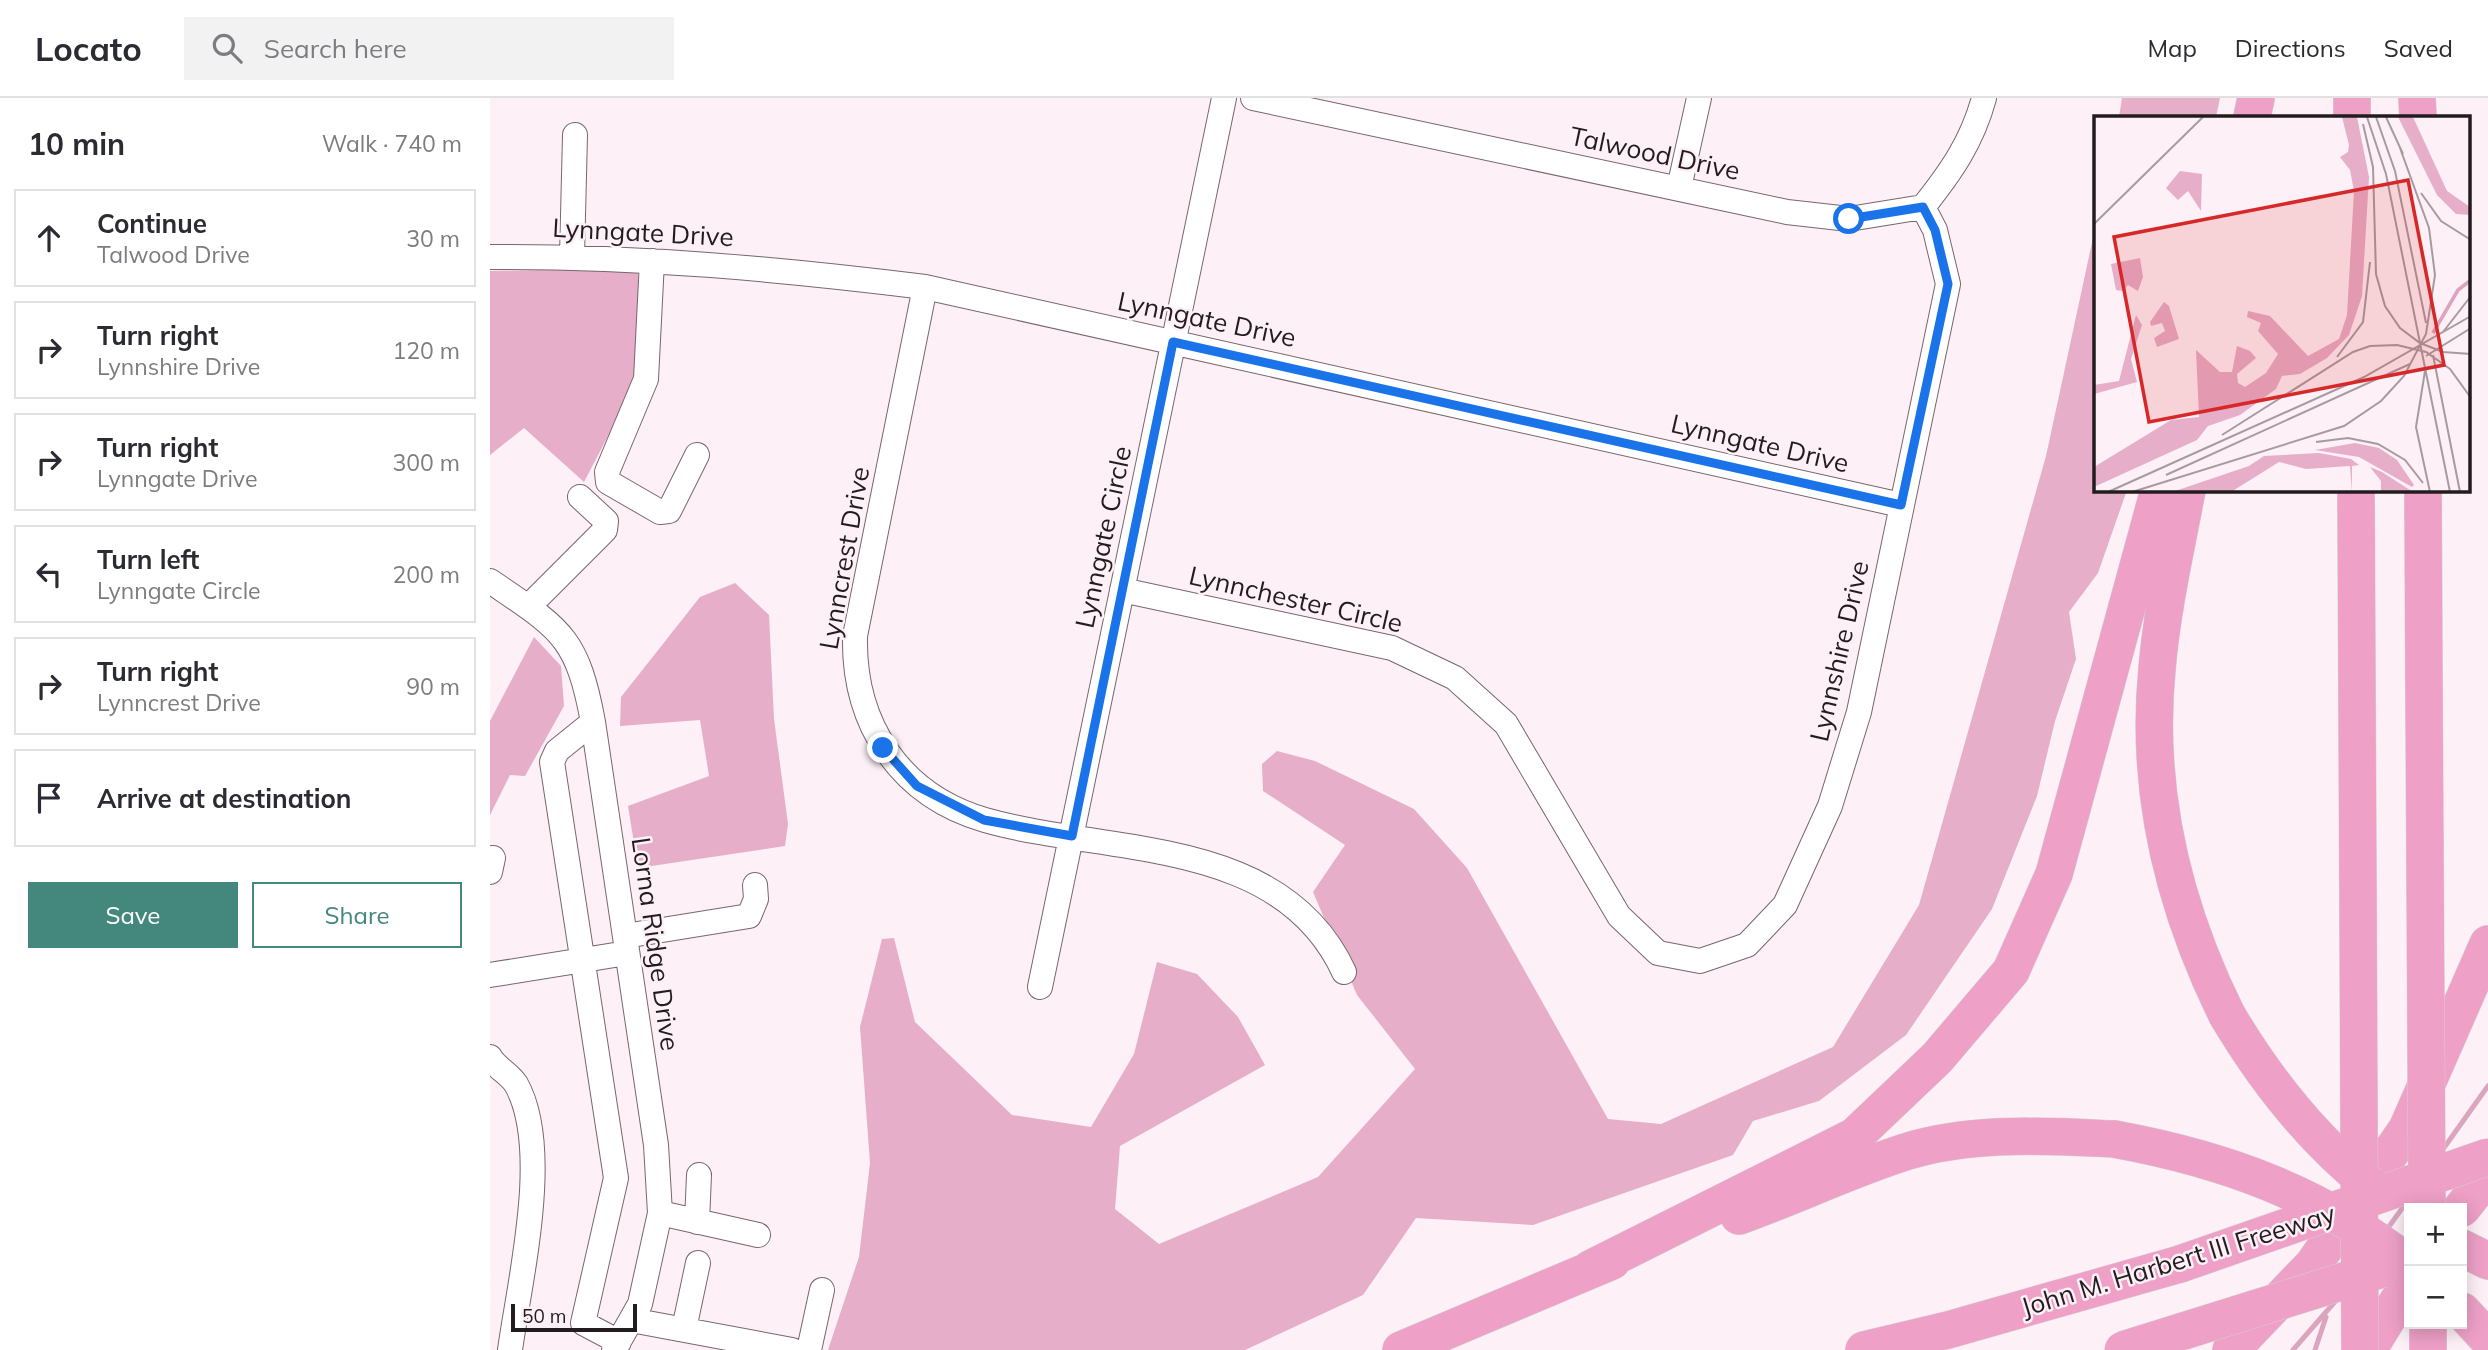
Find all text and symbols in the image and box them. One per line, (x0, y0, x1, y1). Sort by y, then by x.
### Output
search box (184, 17, 674, 80)
text: Locato (35, 28, 142, 69)
icon: search (208, 29, 246, 67)
text: Search here (264, 32, 407, 65)
text: Map (2147, 33, 2197, 63)
text: Directions (2235, 33, 2346, 63)
text: Saved (2384, 33, 2453, 63)
inset map (2094, 116, 2470, 492)
street label: Talwood Drive (1567, 119, 1743, 187)
text: 10 min (28, 125, 125, 163)
text: Walk · 740 m (322, 129, 462, 158)
route start (1833, 203, 1864, 234)
text: Continue (97, 207, 207, 240)
street label: Lynngate Drive (552, 211, 734, 253)
icon: ahead (30, 219, 68, 257)
text: 30 m (406, 224, 460, 253)
text: Talwood Drive (97, 240, 250, 269)
street label: Lynngate Drive (1115, 284, 1299, 354)
text: Turn right (97, 319, 218, 352)
icon: right (30, 331, 68, 369)
text: 120 m (392, 336, 460, 365)
text: Lynnshire Drive (97, 352, 260, 381)
street label: Lynngate Drive (1668, 407, 1852, 479)
text: Turn right (97, 431, 218, 464)
icon: right (30, 443, 68, 481)
street label: Lynngate Circle (1068, 443, 1138, 631)
text: 300 m (392, 448, 460, 477)
text: Lynngate Drive (97, 464, 257, 493)
street label: Lynncrest Drive (812, 464, 876, 652)
text: Turn left (97, 543, 199, 576)
icon: left (30, 555, 68, 593)
street label: Lynnshire Drive (1802, 557, 1876, 745)
street label: Lynnchester Circle (1186, 558, 1406, 640)
text: 200 m (392, 560, 460, 589)
text: Lynngate Circle (97, 576, 261, 605)
text: Turn right (97, 655, 218, 688)
icon: right (30, 667, 68, 705)
text: 90 m (406, 672, 460, 701)
text: Lynncrest Drive (97, 688, 261, 717)
route end (867, 732, 898, 763)
icon: arrive (30, 779, 68, 817)
text: Arrive at destination (97, 782, 352, 815)
street label: Lorna Ridge Drive (625, 835, 687, 1053)
button: Save (28, 882, 238, 948)
button: Share (252, 882, 462, 948)
street label: John M. Harbert III Freeway (2017, 1196, 2339, 1324)
map controls (2404, 1203, 2467, 1329)
button: + (2404, 1203, 2467, 1266)
button: − (2404, 1266, 2467, 1329)
scale bar (511, 1301, 637, 1333)
text: 50 m (522, 1304, 566, 1328)

